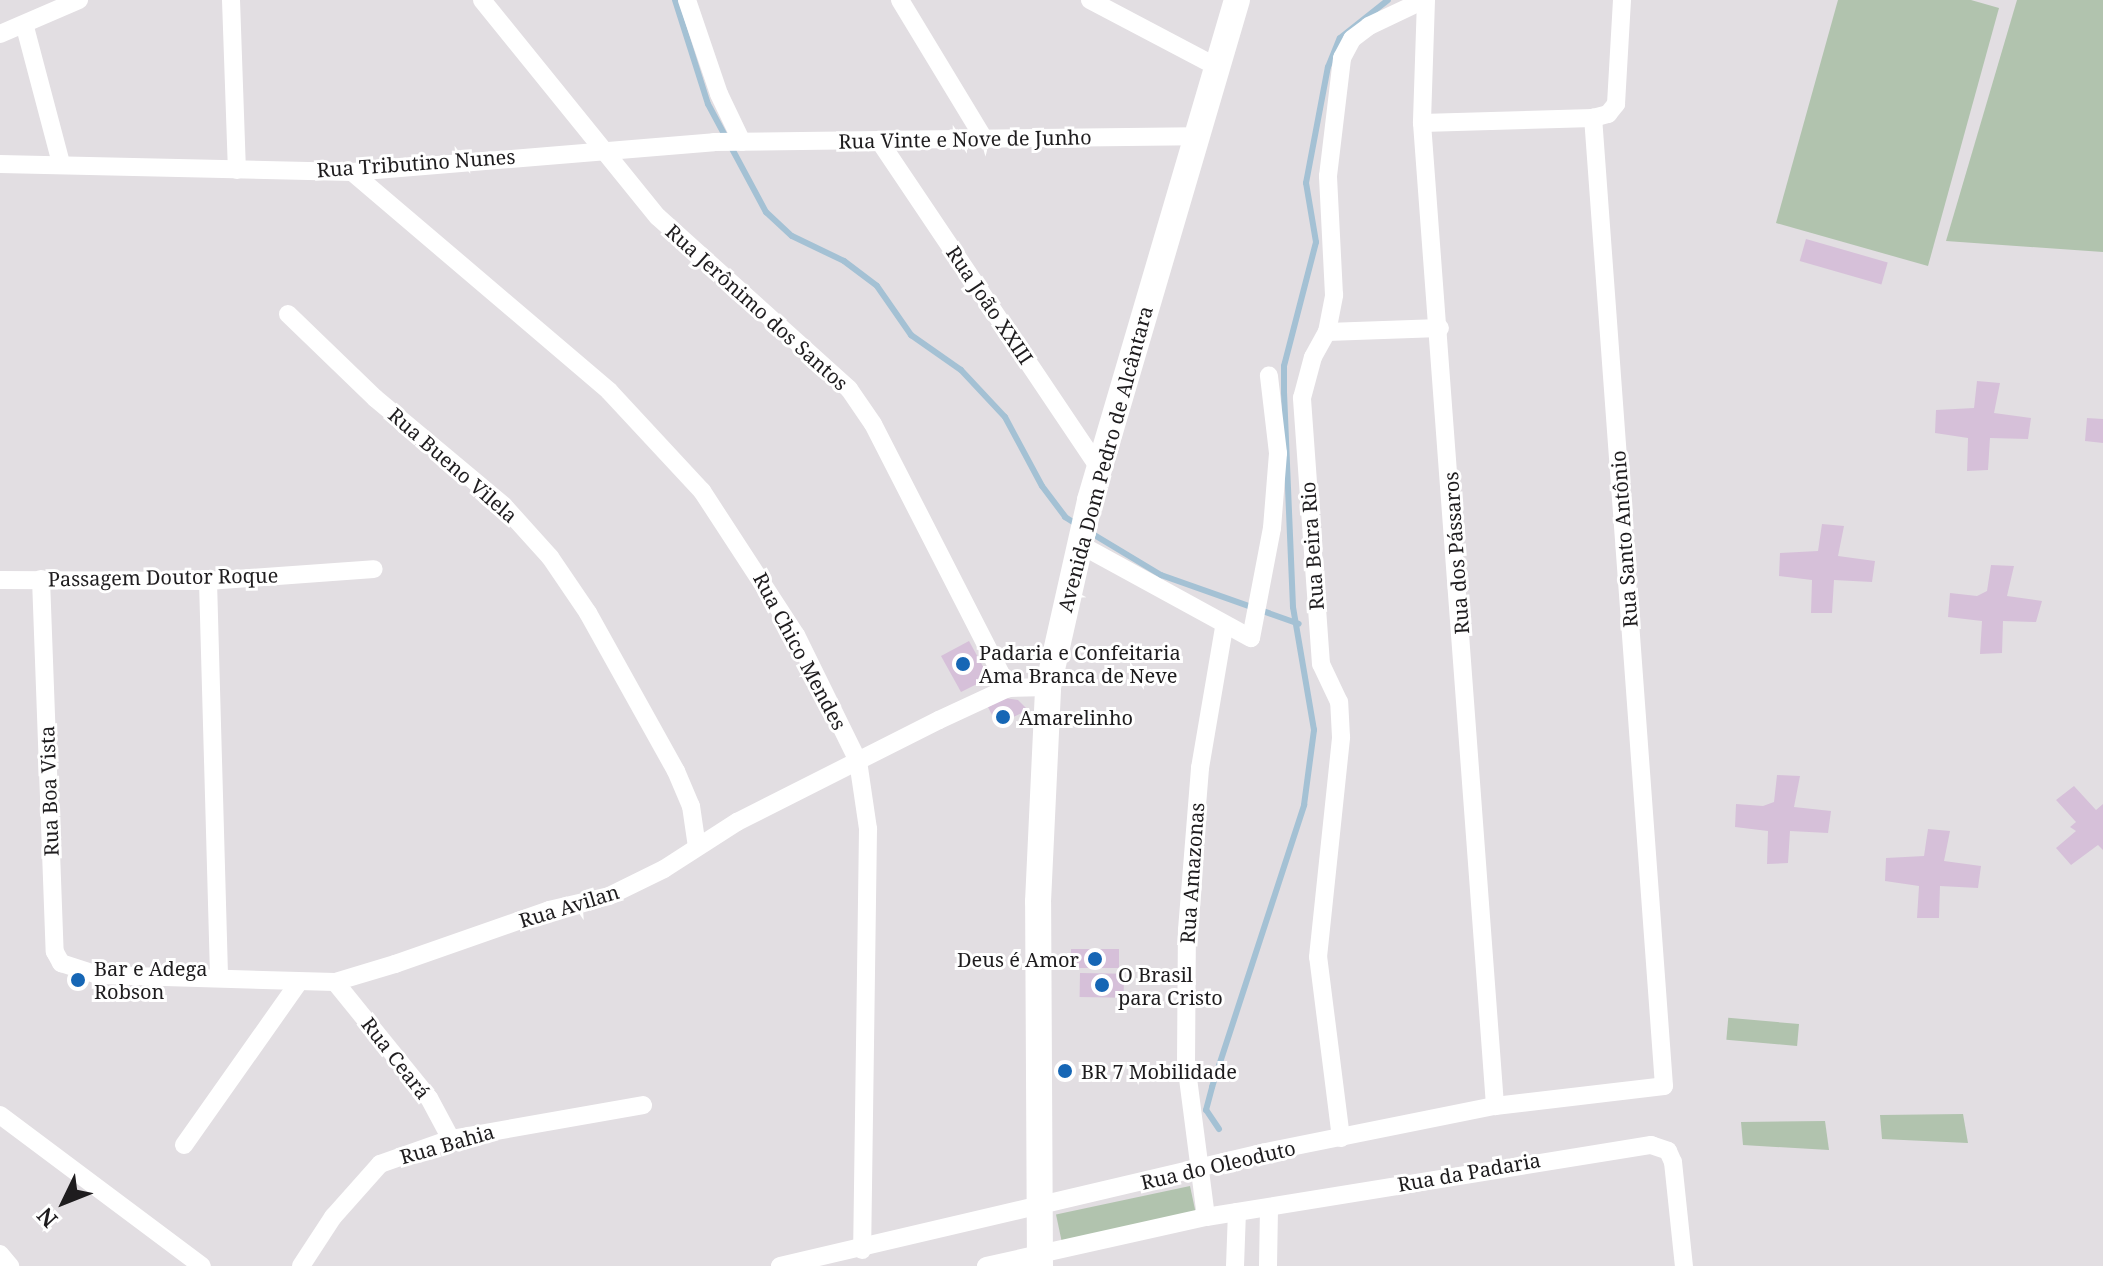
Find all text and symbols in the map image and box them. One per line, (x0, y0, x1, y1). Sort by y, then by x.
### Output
street label: Rua Vinte e Nove de Junho (838, 125, 1092, 153)
street label: Rua Tributino Nunes (316, 144, 516, 182)
street label: Rua Jerônimo dos Santos (661, 219, 853, 395)
street label: Rua João XXIII (942, 241, 1038, 369)
street label: Avenida Dom Pedro de Alcântara (1053, 303, 1157, 615)
street label: Rua Bueno Vilela (384, 403, 522, 527)
street label: Rua Santo Antônio (1606, 450, 1642, 628)
street label: Rua dos Pássaros (1438, 471, 1474, 635)
street label: Rua Beira Rio (1296, 481, 1328, 611)
street label: Passagem Doutor Roque (48, 563, 278, 591)
street label: Rua Chico Mendes (748, 568, 852, 734)
place label: Padaria e Confeitaria Ama Branca de Neve (979, 640, 1181, 687)
marker: Padaria e Confeitaria Ama Branca de Neve (954, 655, 972, 673)
place label: Amarelinho (1019, 705, 1133, 729)
marker: Amarelinho (994, 708, 1012, 726)
street label: Rua Boa Vista (35, 725, 63, 857)
street label: Rua Amazonas (1175, 802, 1209, 944)
street label: Rua Avilan (516, 879, 622, 933)
place label: Deus é Amor (957, 947, 1079, 971)
marker: Deus é Amor (1086, 950, 1104, 968)
place label: Bar e Adega Robson (94, 956, 208, 1003)
place label: O Brasil para Cristo (1118, 962, 1223, 1009)
marker: Bar e Adega Robson (69, 971, 87, 989)
marker: O Brasil para Cristo (1093, 976, 1111, 994)
street label: Rua Ceará (357, 1012, 435, 1104)
place label: BR 7 Mobilidade (1081, 1059, 1237, 1083)
marker: BR 7 Mobilidade (1056, 1062, 1074, 1080)
street label: Rua Bahia (397, 1119, 497, 1169)
street label: Rua do Oleoduto (1138, 1136, 1298, 1194)
street label: Rua da Padaria (1396, 1148, 1542, 1196)
north arrow (24, 1162, 104, 1242)
text: N (30, 1202, 63, 1235)

